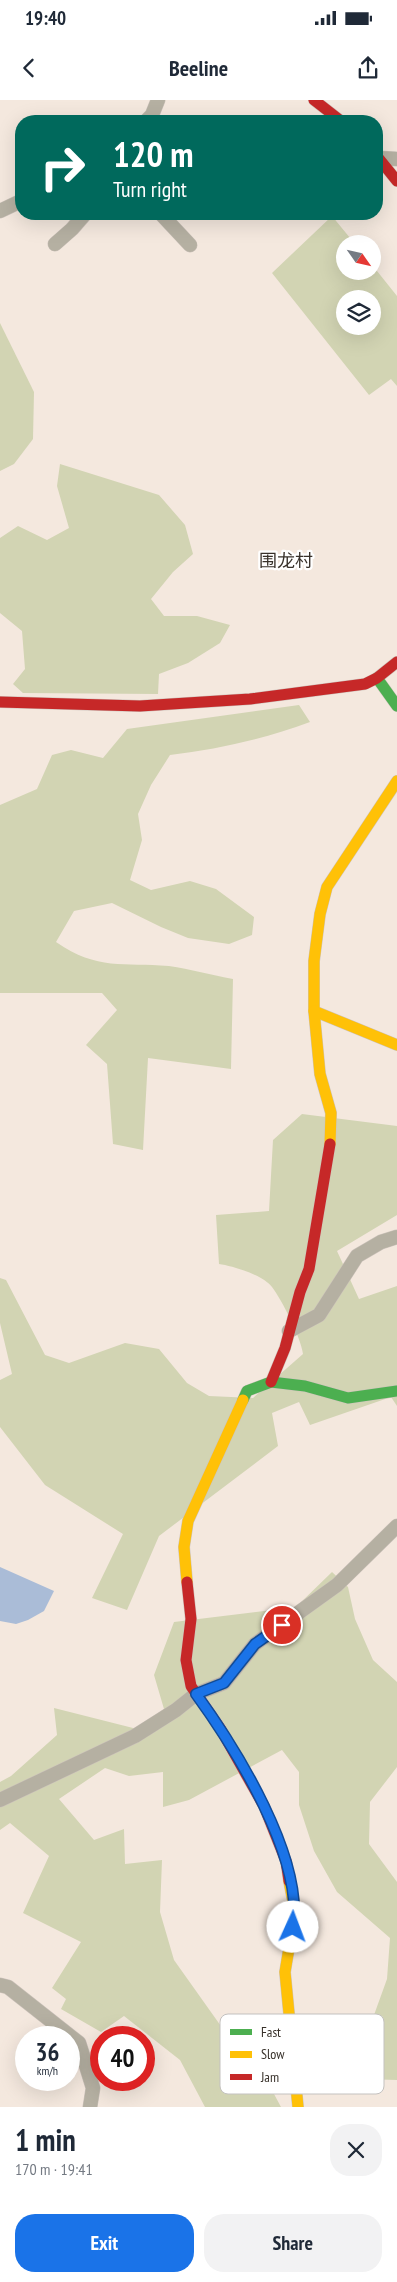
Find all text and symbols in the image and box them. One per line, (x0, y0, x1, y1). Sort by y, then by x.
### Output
text: 19:40 (25, 6, 66, 30)
icon: back (15, 54, 43, 82)
text: Beeline (169, 54, 228, 82)
icon: share (354, 54, 382, 82)
text: 120 m (113, 131, 194, 177)
icon: right (30, 135, 95, 200)
text: Turn right (113, 175, 187, 203)
north arrow (336, 235, 381, 280)
map controls (336, 235, 381, 335)
button: layers (336, 290, 381, 335)
district label: 围龙村 (259, 549, 313, 572)
pin (261, 1604, 303, 1646)
icon: arrive (268, 1611, 296, 1639)
position arrow (266, 1900, 318, 1952)
legend (220, 2014, 384, 2094)
text: Fast (261, 2023, 281, 2041)
speed limit sign: 40 (90, 2026, 155, 2091)
text: 36 (36, 2036, 59, 2068)
text: Slow (261, 2045, 285, 2063)
text: km/h (37, 2063, 58, 2078)
text: Jam (260, 2068, 279, 2086)
text: 1 min (15, 2120, 76, 2159)
button: close (330, 2124, 382, 2176)
text: 170 m · 19:41 (15, 2159, 93, 2179)
button: Exit (15, 2214, 194, 2272)
button: Share (204, 2214, 382, 2272)

